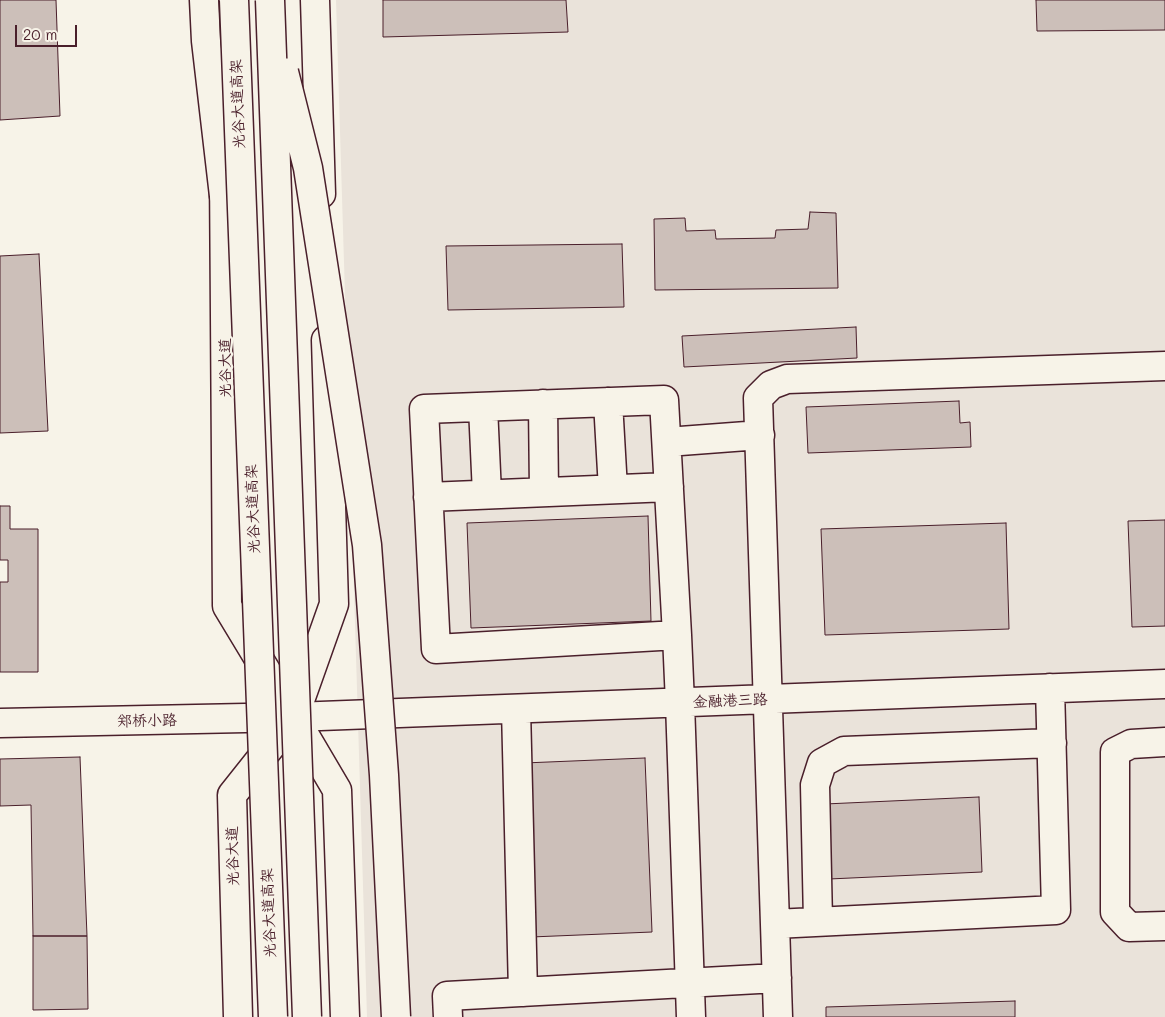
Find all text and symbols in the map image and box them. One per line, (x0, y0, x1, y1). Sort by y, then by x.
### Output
scale bar (18, 15, 80, 47)
text: 20 m (23, 24, 57, 44)
street label: 光谷大道高架 (227, 59, 249, 149)
street label: 光谷大道 (216, 338, 234, 398)
street label: 光谷大道高架 (242, 464, 264, 554)
street label: 金融港三路 (692, 691, 768, 711)
street label: 郑桥小路 (117, 711, 177, 731)
street label: 光谷大道 (223, 826, 243, 886)
street label: 光谷大道高架 (258, 868, 280, 958)

